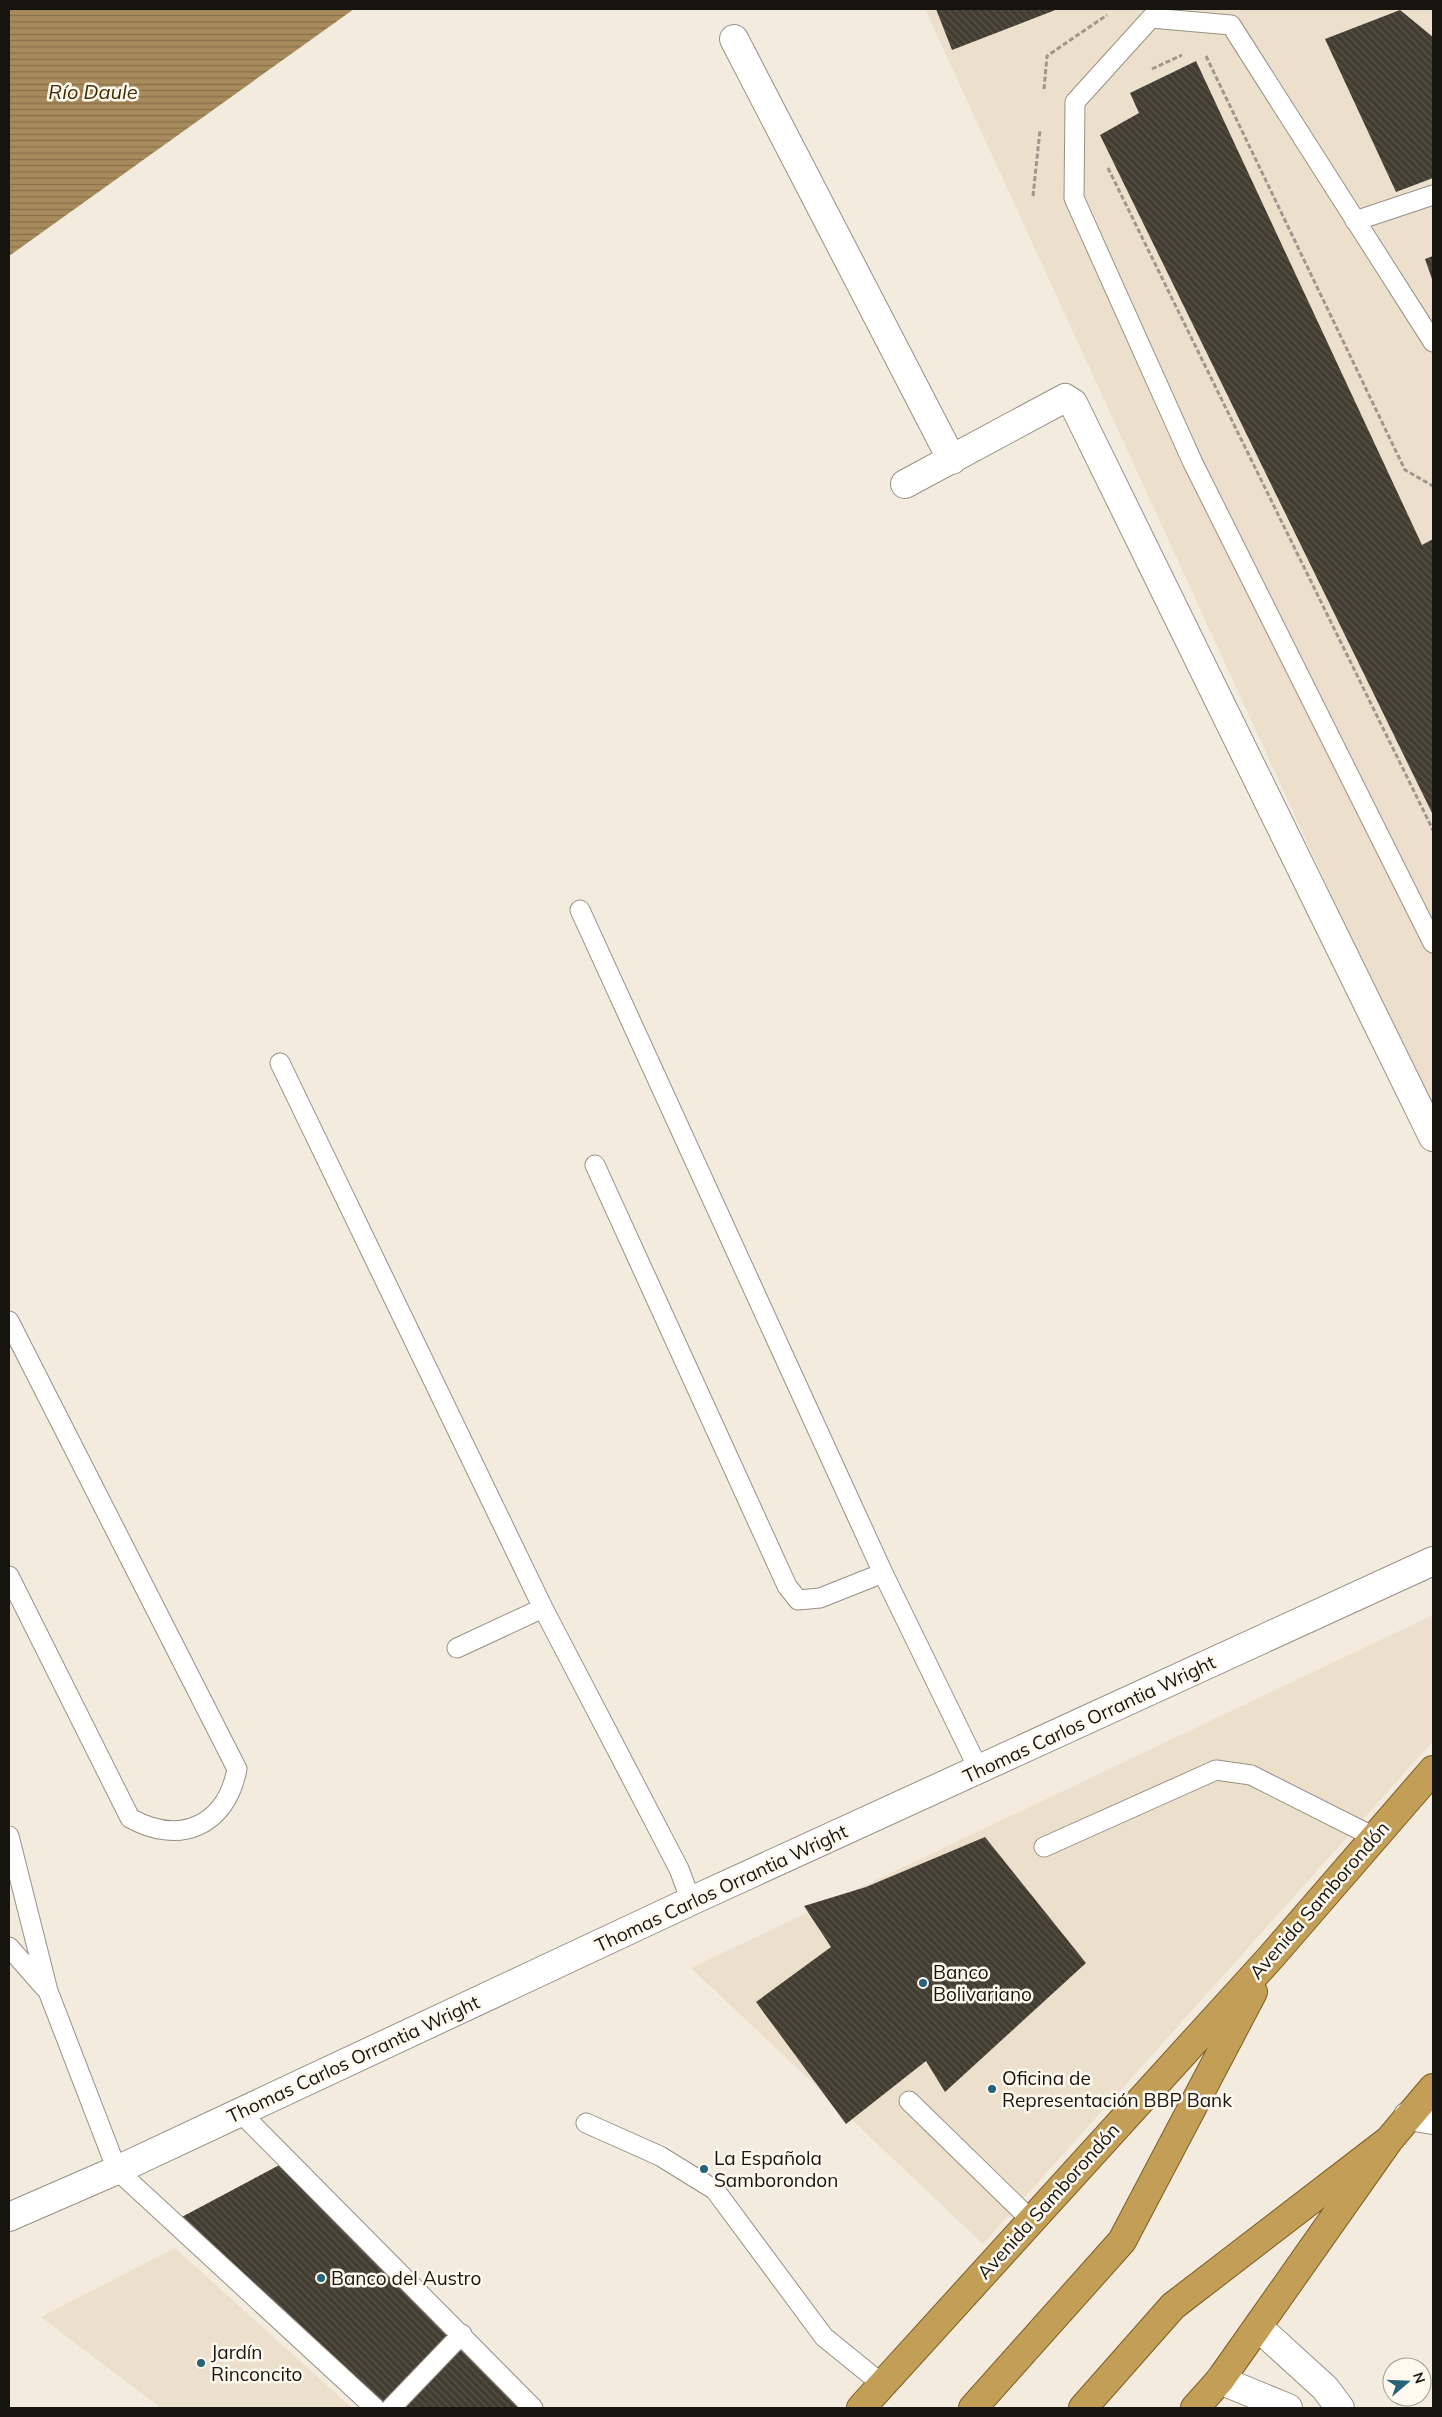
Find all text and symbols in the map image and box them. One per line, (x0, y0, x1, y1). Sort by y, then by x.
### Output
water label: Río Daule (48, 79, 138, 104)
street label: Thomas Carlos Orrantia Wright (959, 1650, 1219, 1788)
street label: Avenida Samborondón (1244, 1816, 1394, 1984)
street label: Thomas Carlos Orrantia Wright (591, 1819, 851, 1957)
place label: Banco Bolivariano (933, 1960, 1032, 2006)
marker: Banco Bolivariano (917, 1977, 929, 1989)
street label: Thomas Carlos Orrantia Wright (223, 1990, 483, 2128)
place label: Oficina de Representación BBP Bank (1002, 2066, 1232, 2112)
marker: Oficina de Representación BBP Bank (986, 2083, 998, 2095)
street label: Avenida Samborondón (972, 2118, 1124, 2284)
place label: La Española Samborondon (714, 2146, 838, 2192)
marker: La Española Samborondon (698, 2163, 710, 2175)
place label: Banco del Austro (331, 2266, 481, 2290)
marker: Banco del Austro (315, 2272, 327, 2284)
place label: Jardín Rinconcito (211, 2340, 302, 2386)
marker: Jardín Rinconcito (195, 2357, 207, 2369)
north arrow (1382, 2357, 1432, 2407)
text: N (1409, 2370, 1430, 2386)

